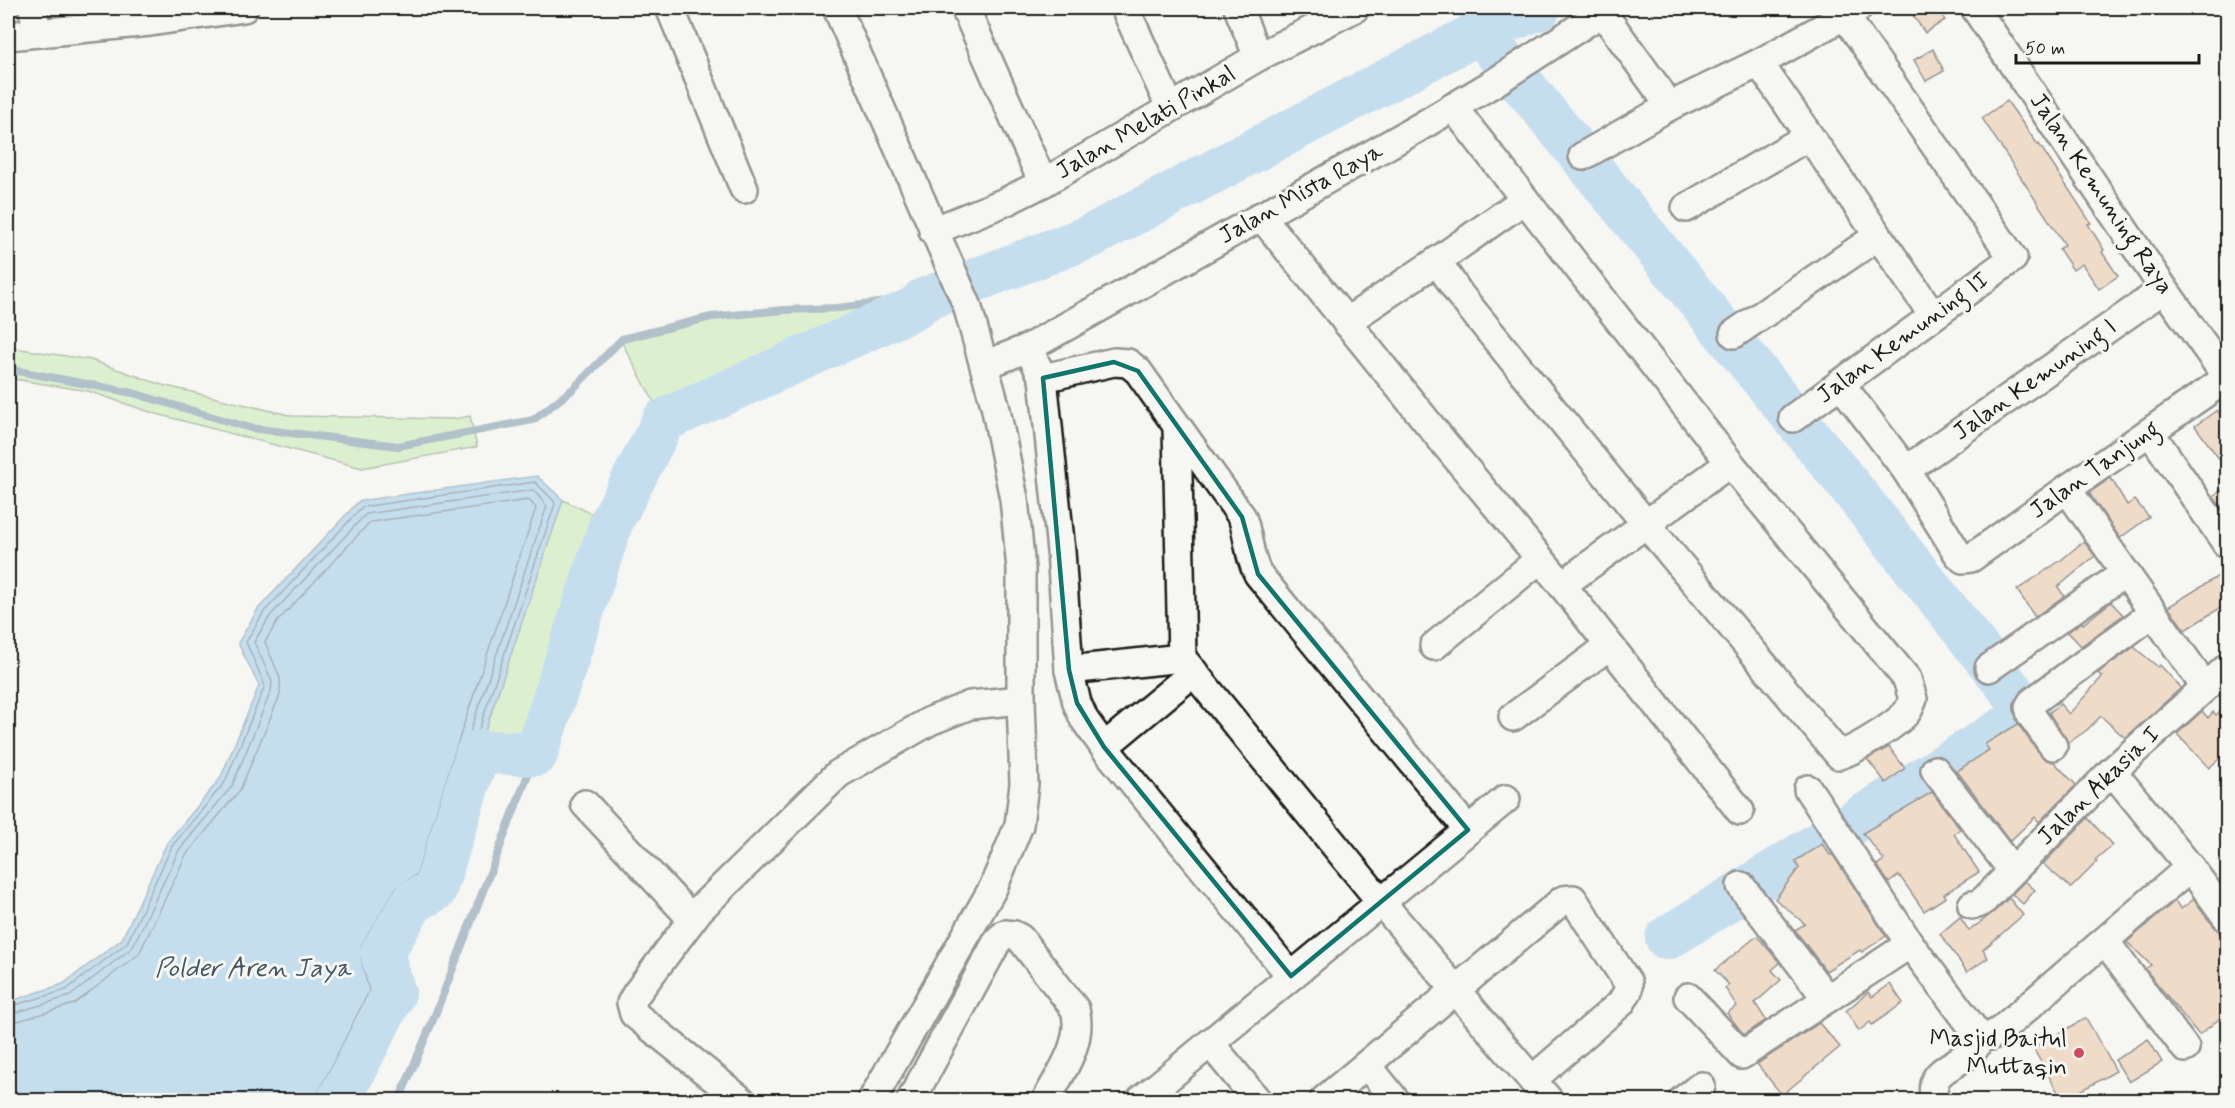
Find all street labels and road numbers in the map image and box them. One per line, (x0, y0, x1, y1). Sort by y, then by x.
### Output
street label: Jalan Melati Pinkal (1051, 59, 1241, 187)
street label: Jalan Kemuning Raya (2019, 87, 2180, 302)
street label: Jalan Mista Raya (1214, 136, 1389, 252)
street label: Jalan Kemuning II (1811, 265, 1997, 413)
street label: Jalan Kemuning I (1947, 312, 2125, 450)
street label: Jalan Tanjung (2024, 414, 2168, 529)
street label: Jalan Akasia I (2031, 720, 2167, 852)

